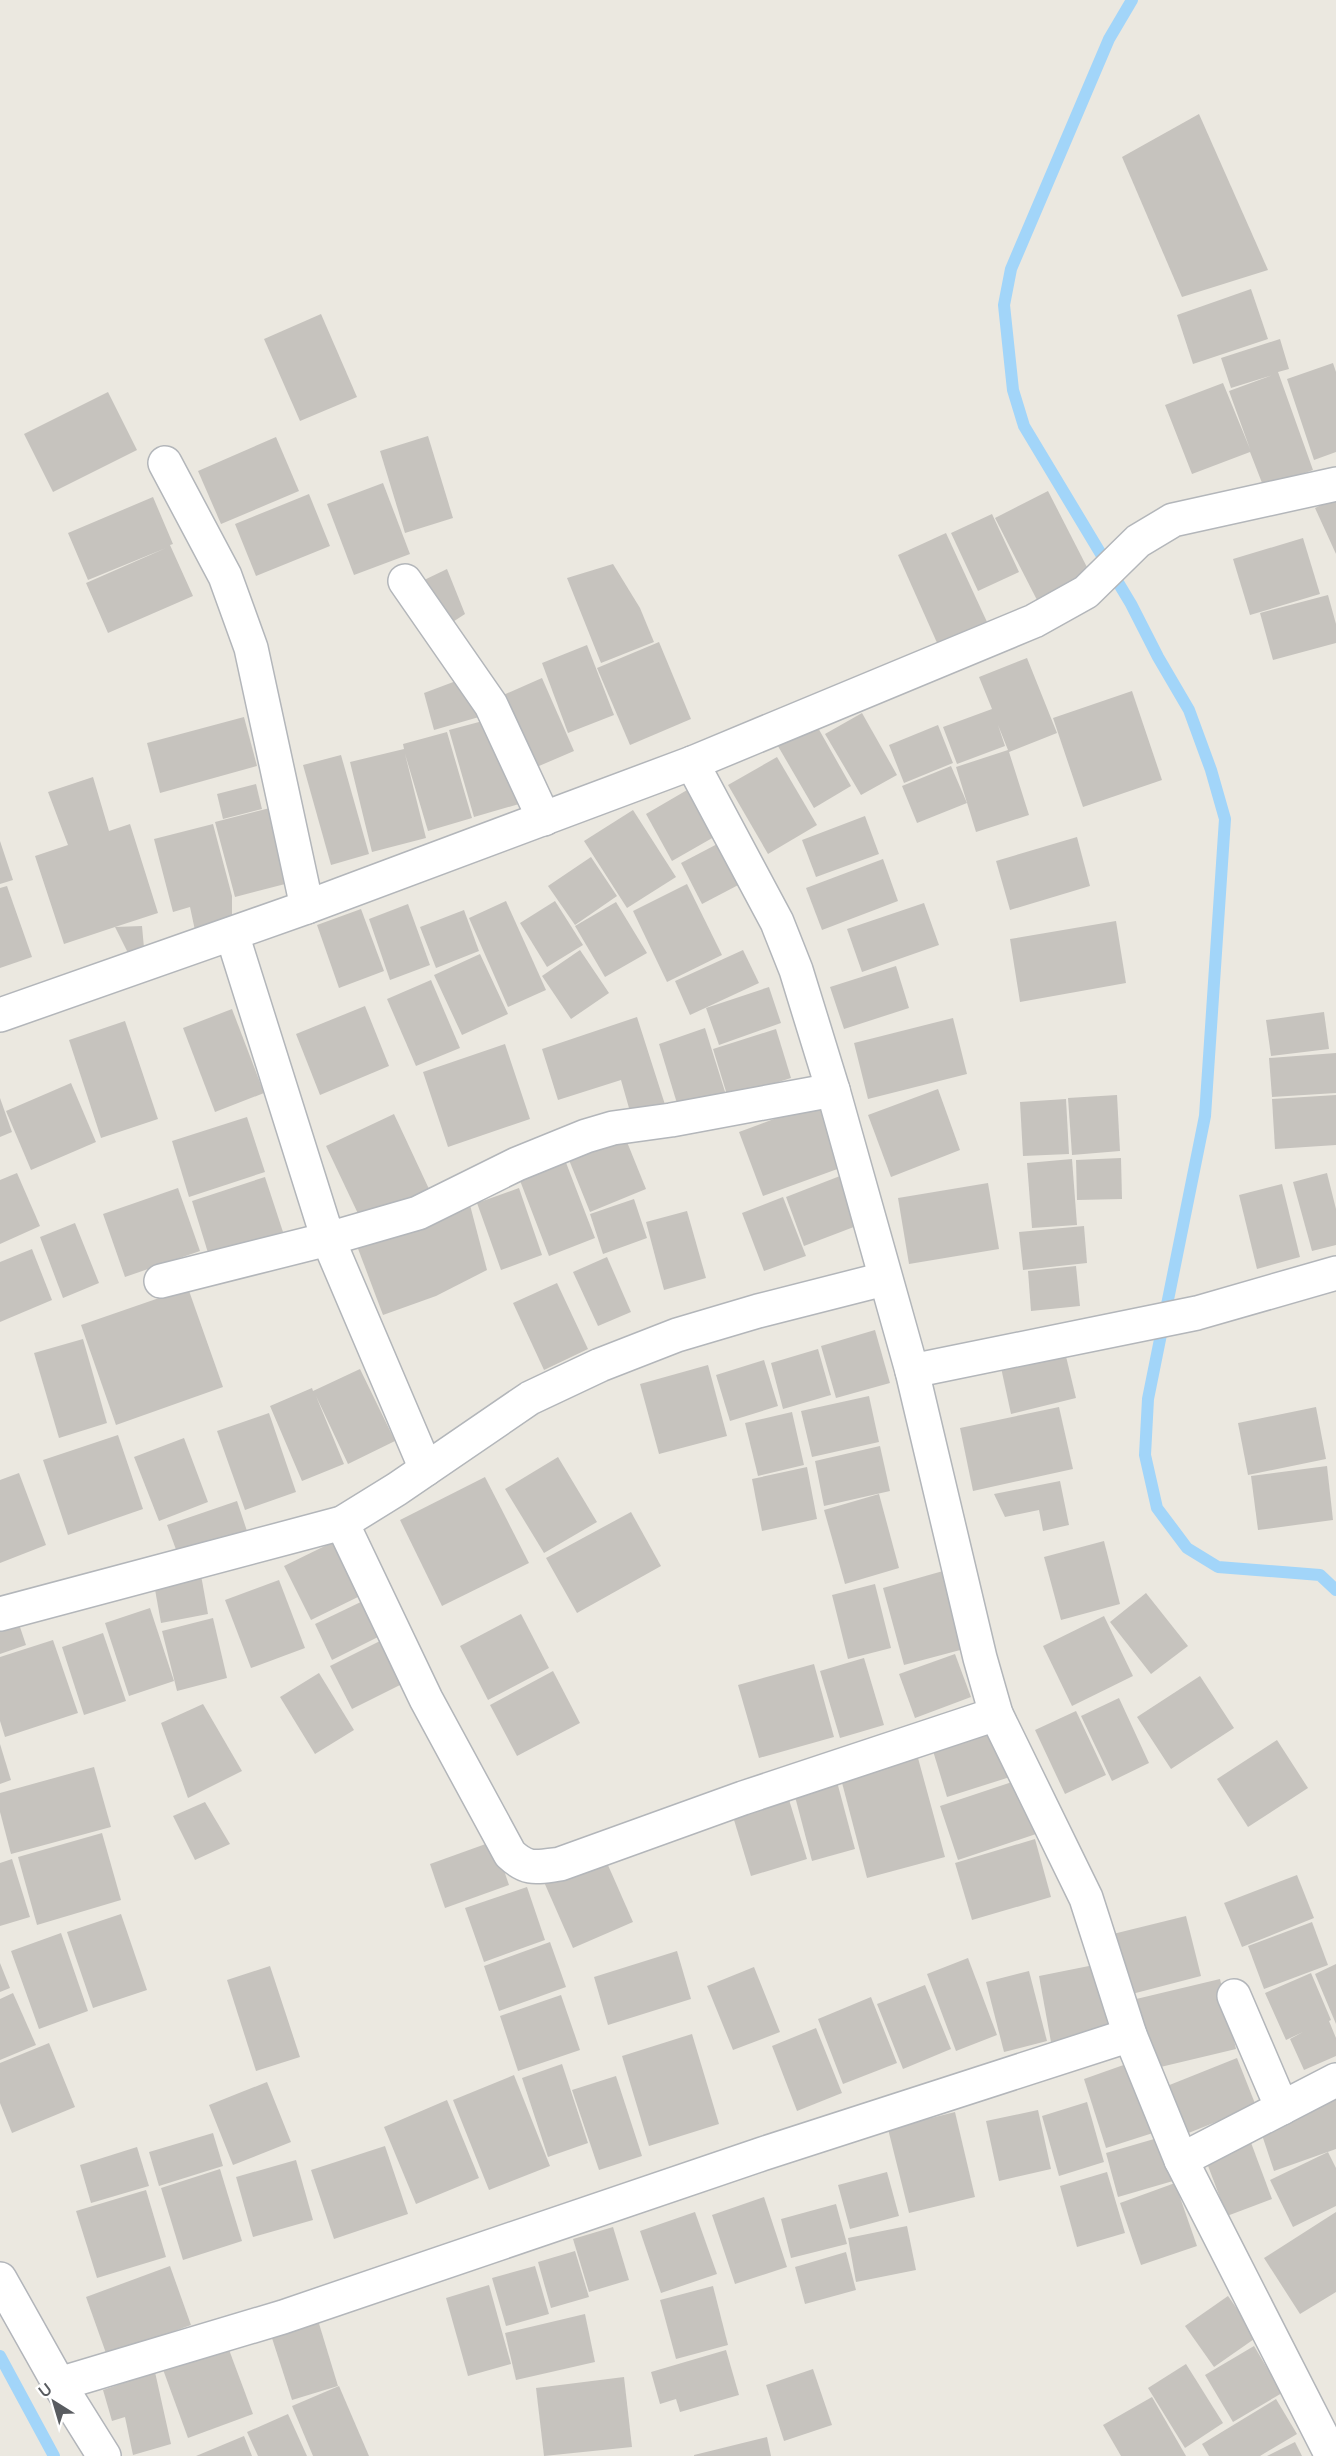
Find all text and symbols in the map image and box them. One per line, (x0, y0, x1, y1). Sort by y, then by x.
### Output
north arrow (24, 2372, 84, 2432)
text: U (34, 2378, 56, 2402)

